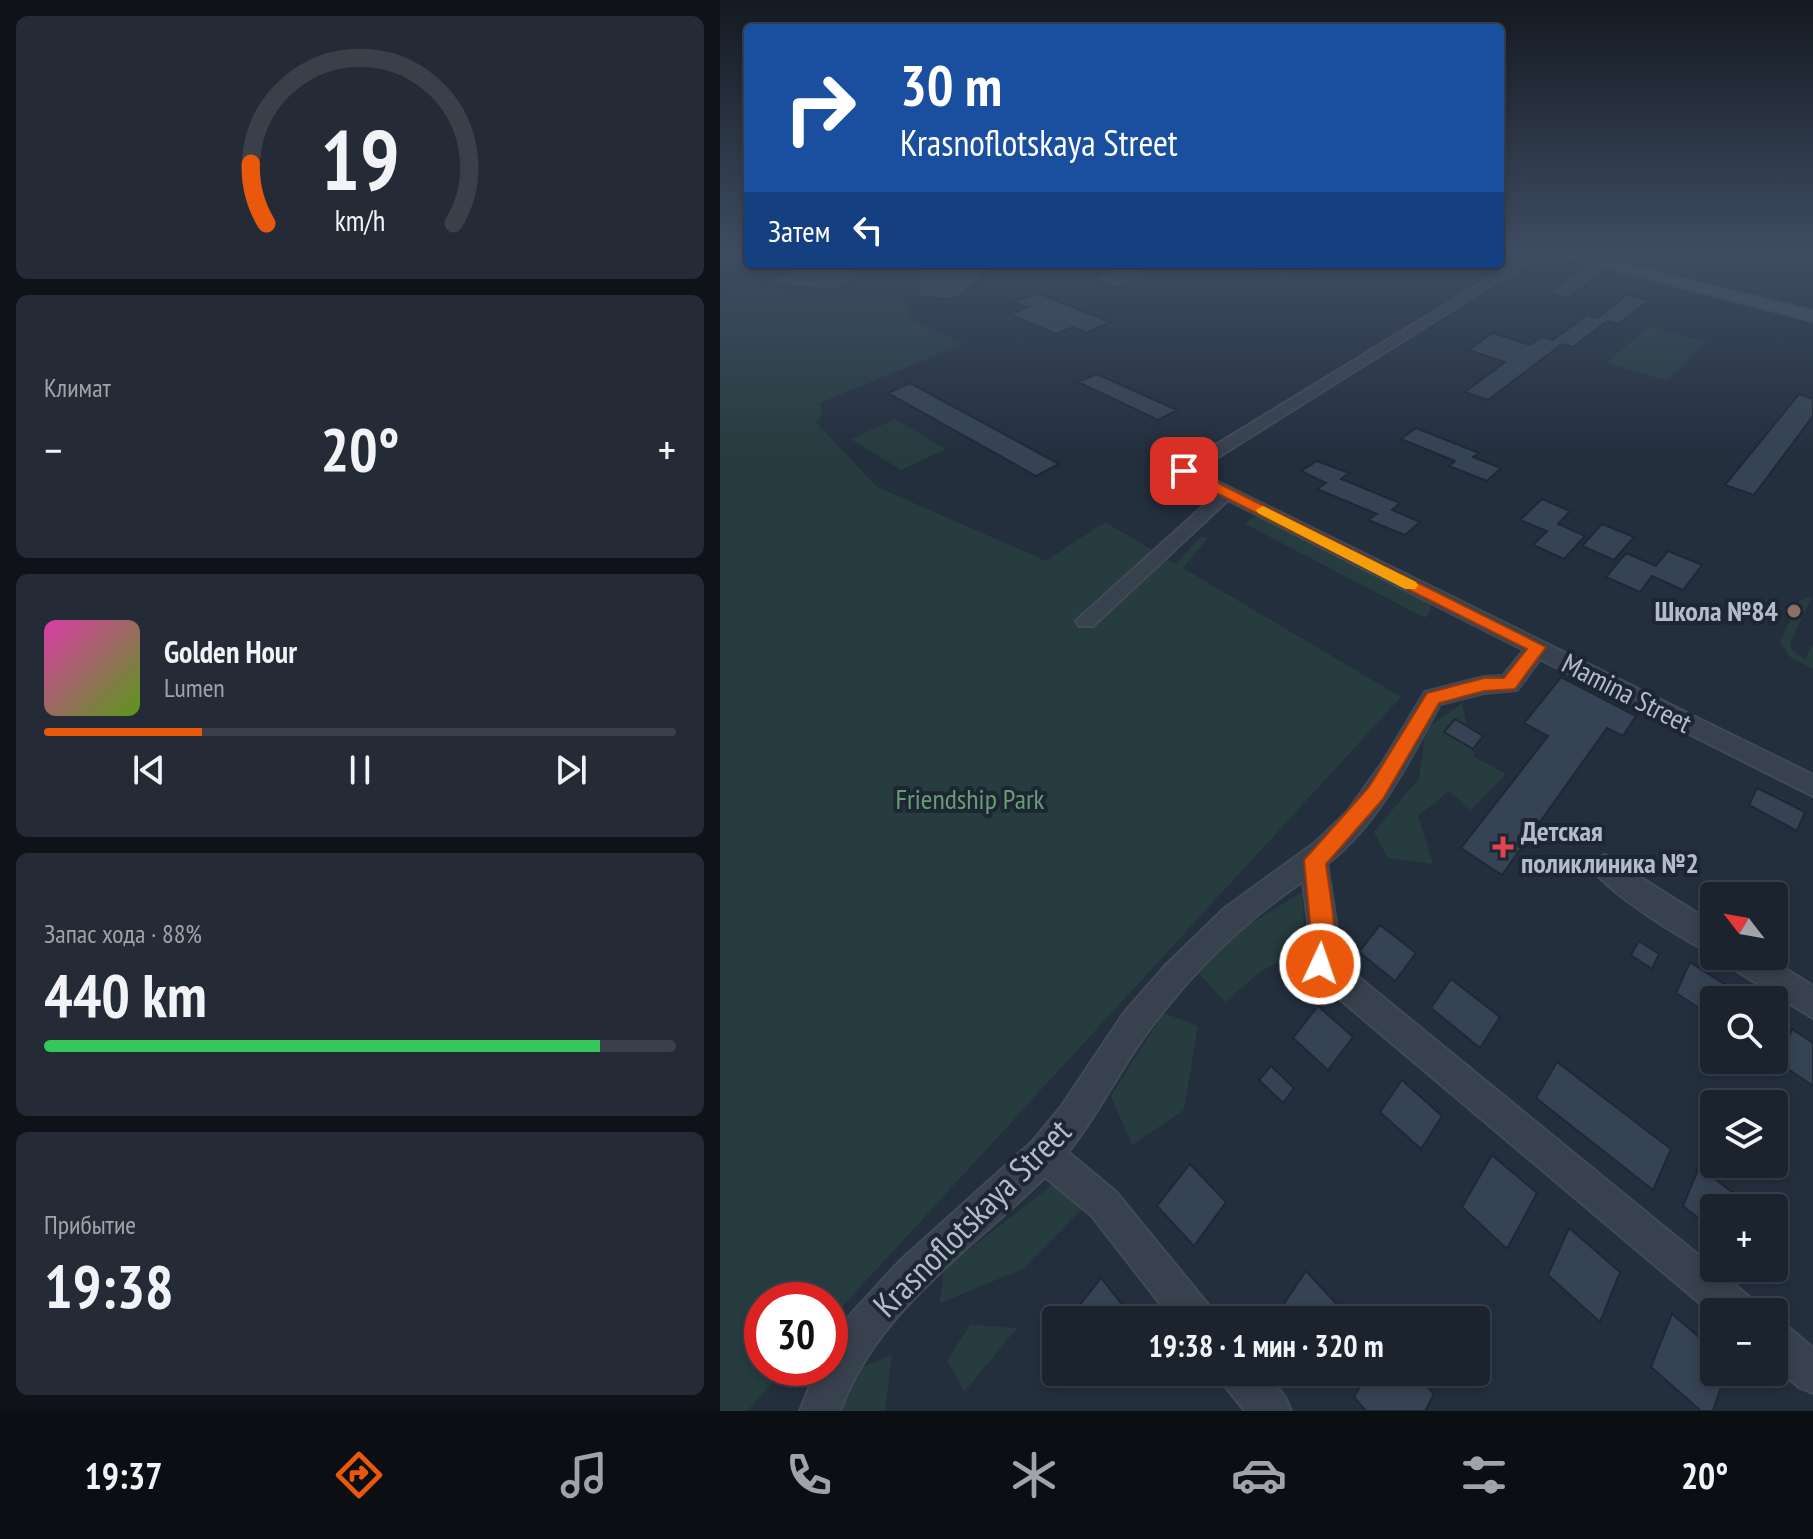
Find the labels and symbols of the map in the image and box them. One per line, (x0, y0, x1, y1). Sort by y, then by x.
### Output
pin (1150, 437, 1218, 505)
place label: Школа №84 (1654, 592, 1779, 629)
marker: Школа №84 (1785, 602, 1803, 620)
street label: Mamina Street (1556, 644, 1699, 741)
park label: Friendship Park (896, 780, 1045, 817)
place label: Детская поликлиника №2 (1521, 812, 1699, 881)
marker: Детская поликлиника №2 (1492, 836, 1514, 858)
north arrow (1700, 882, 1788, 970)
position arrow (1278, 922, 1362, 1006)
street label: Krasnoflotskaya Street (863, 1109, 1080, 1326)
speed limit sign: 30 (744, 1282, 848, 1386)

